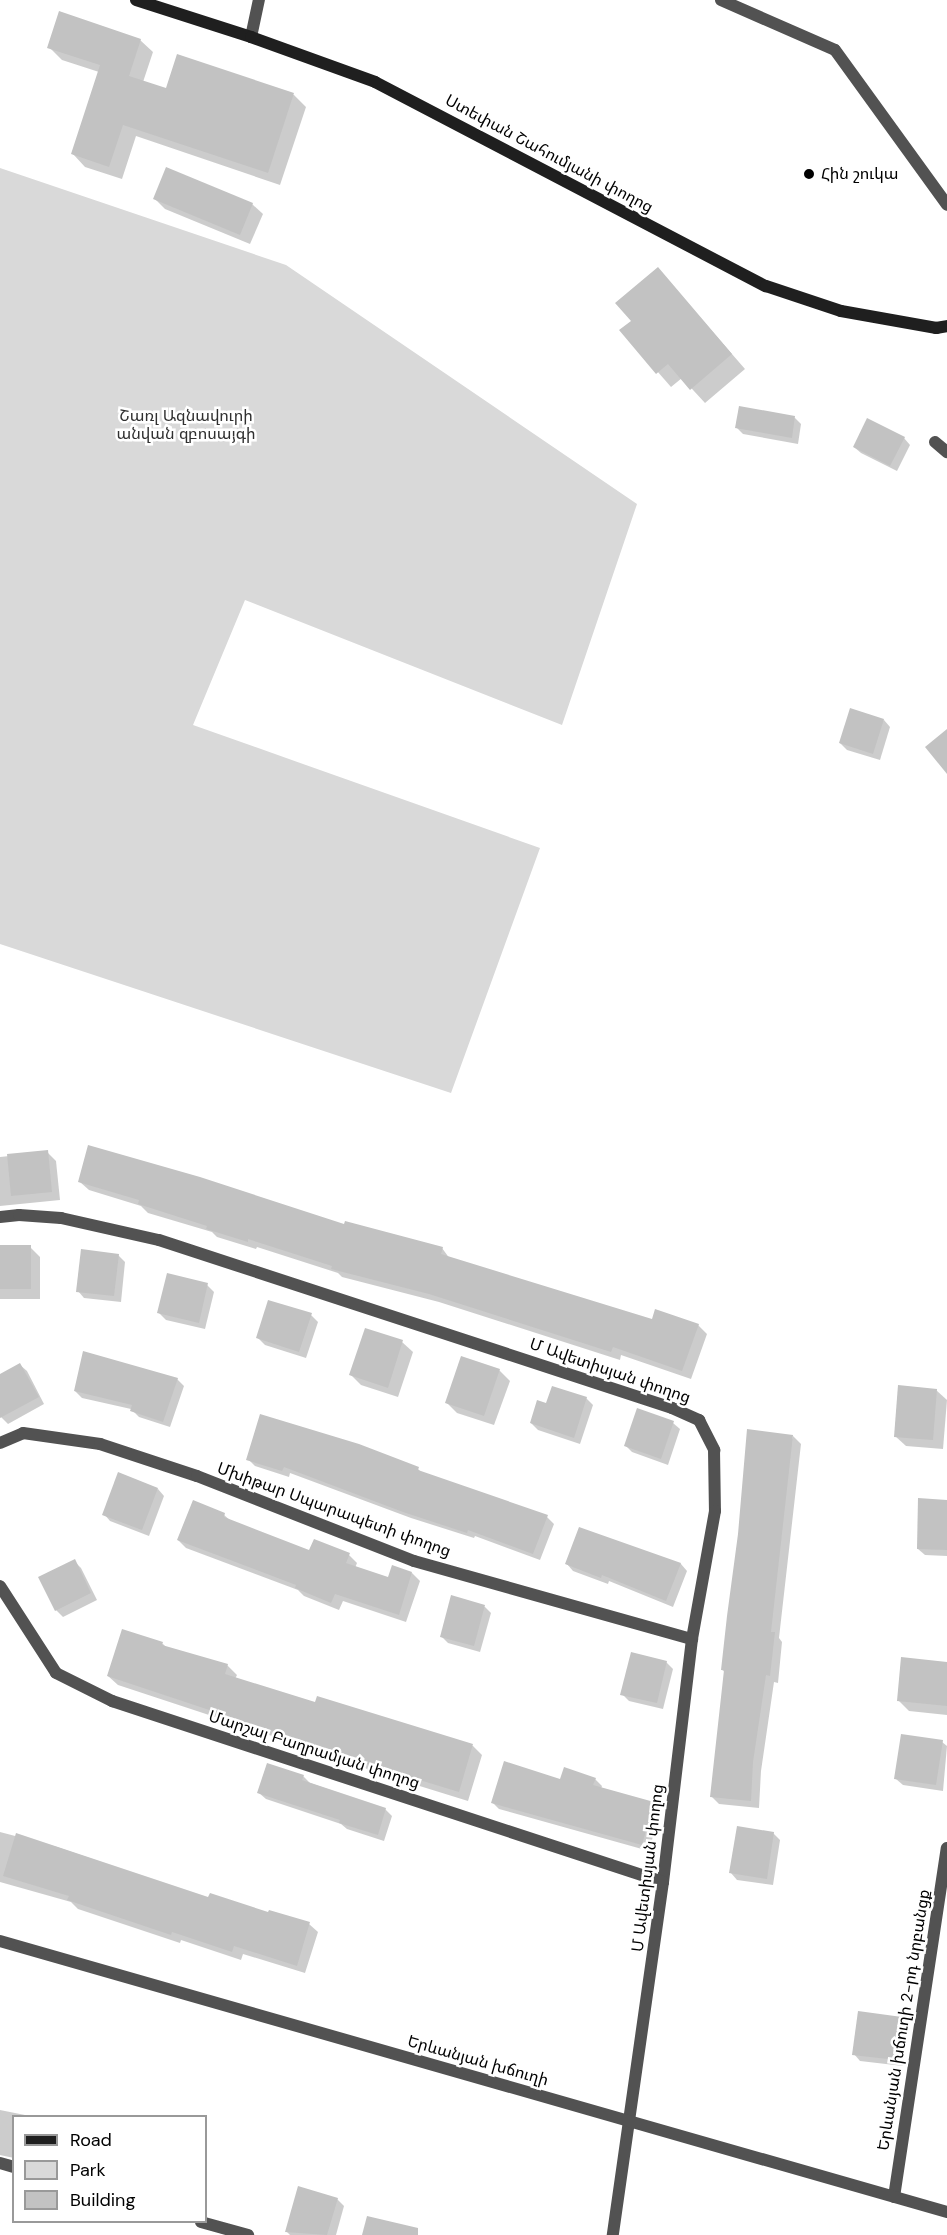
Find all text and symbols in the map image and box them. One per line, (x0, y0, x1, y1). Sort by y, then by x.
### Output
street label: Ստեփան Շահումյանի փողոց (442, 91, 656, 217)
place label: Հին շուկա (821, 164, 898, 184)
marker: Հին շուկա (802, 167, 816, 181)
park label: Շառլ Ազնավուրի անվան զբոսայգի (116, 406, 256, 444)
street label: Մ Ավետիսյան փողոց (527, 1334, 693, 1408)
street label: Մխիթար Սպարապետի փողոց (214, 1459, 454, 1561)
street label: Մարշալ Բաղրամյան փողոց (206, 1707, 422, 1793)
street label: Մ Ավետիսյան փողոց (628, 1783, 668, 1953)
street label: Երևանյան խճուղի 2-րդ նրբանցք (874, 1888, 934, 2152)
street label: Երևանյան խճուղի (405, 2032, 551, 2090)
legend (12, 2115, 207, 2223)
text: Road (70, 2128, 112, 2152)
text: Park (70, 2158, 106, 2182)
text: Building (70, 2188, 135, 2212)

